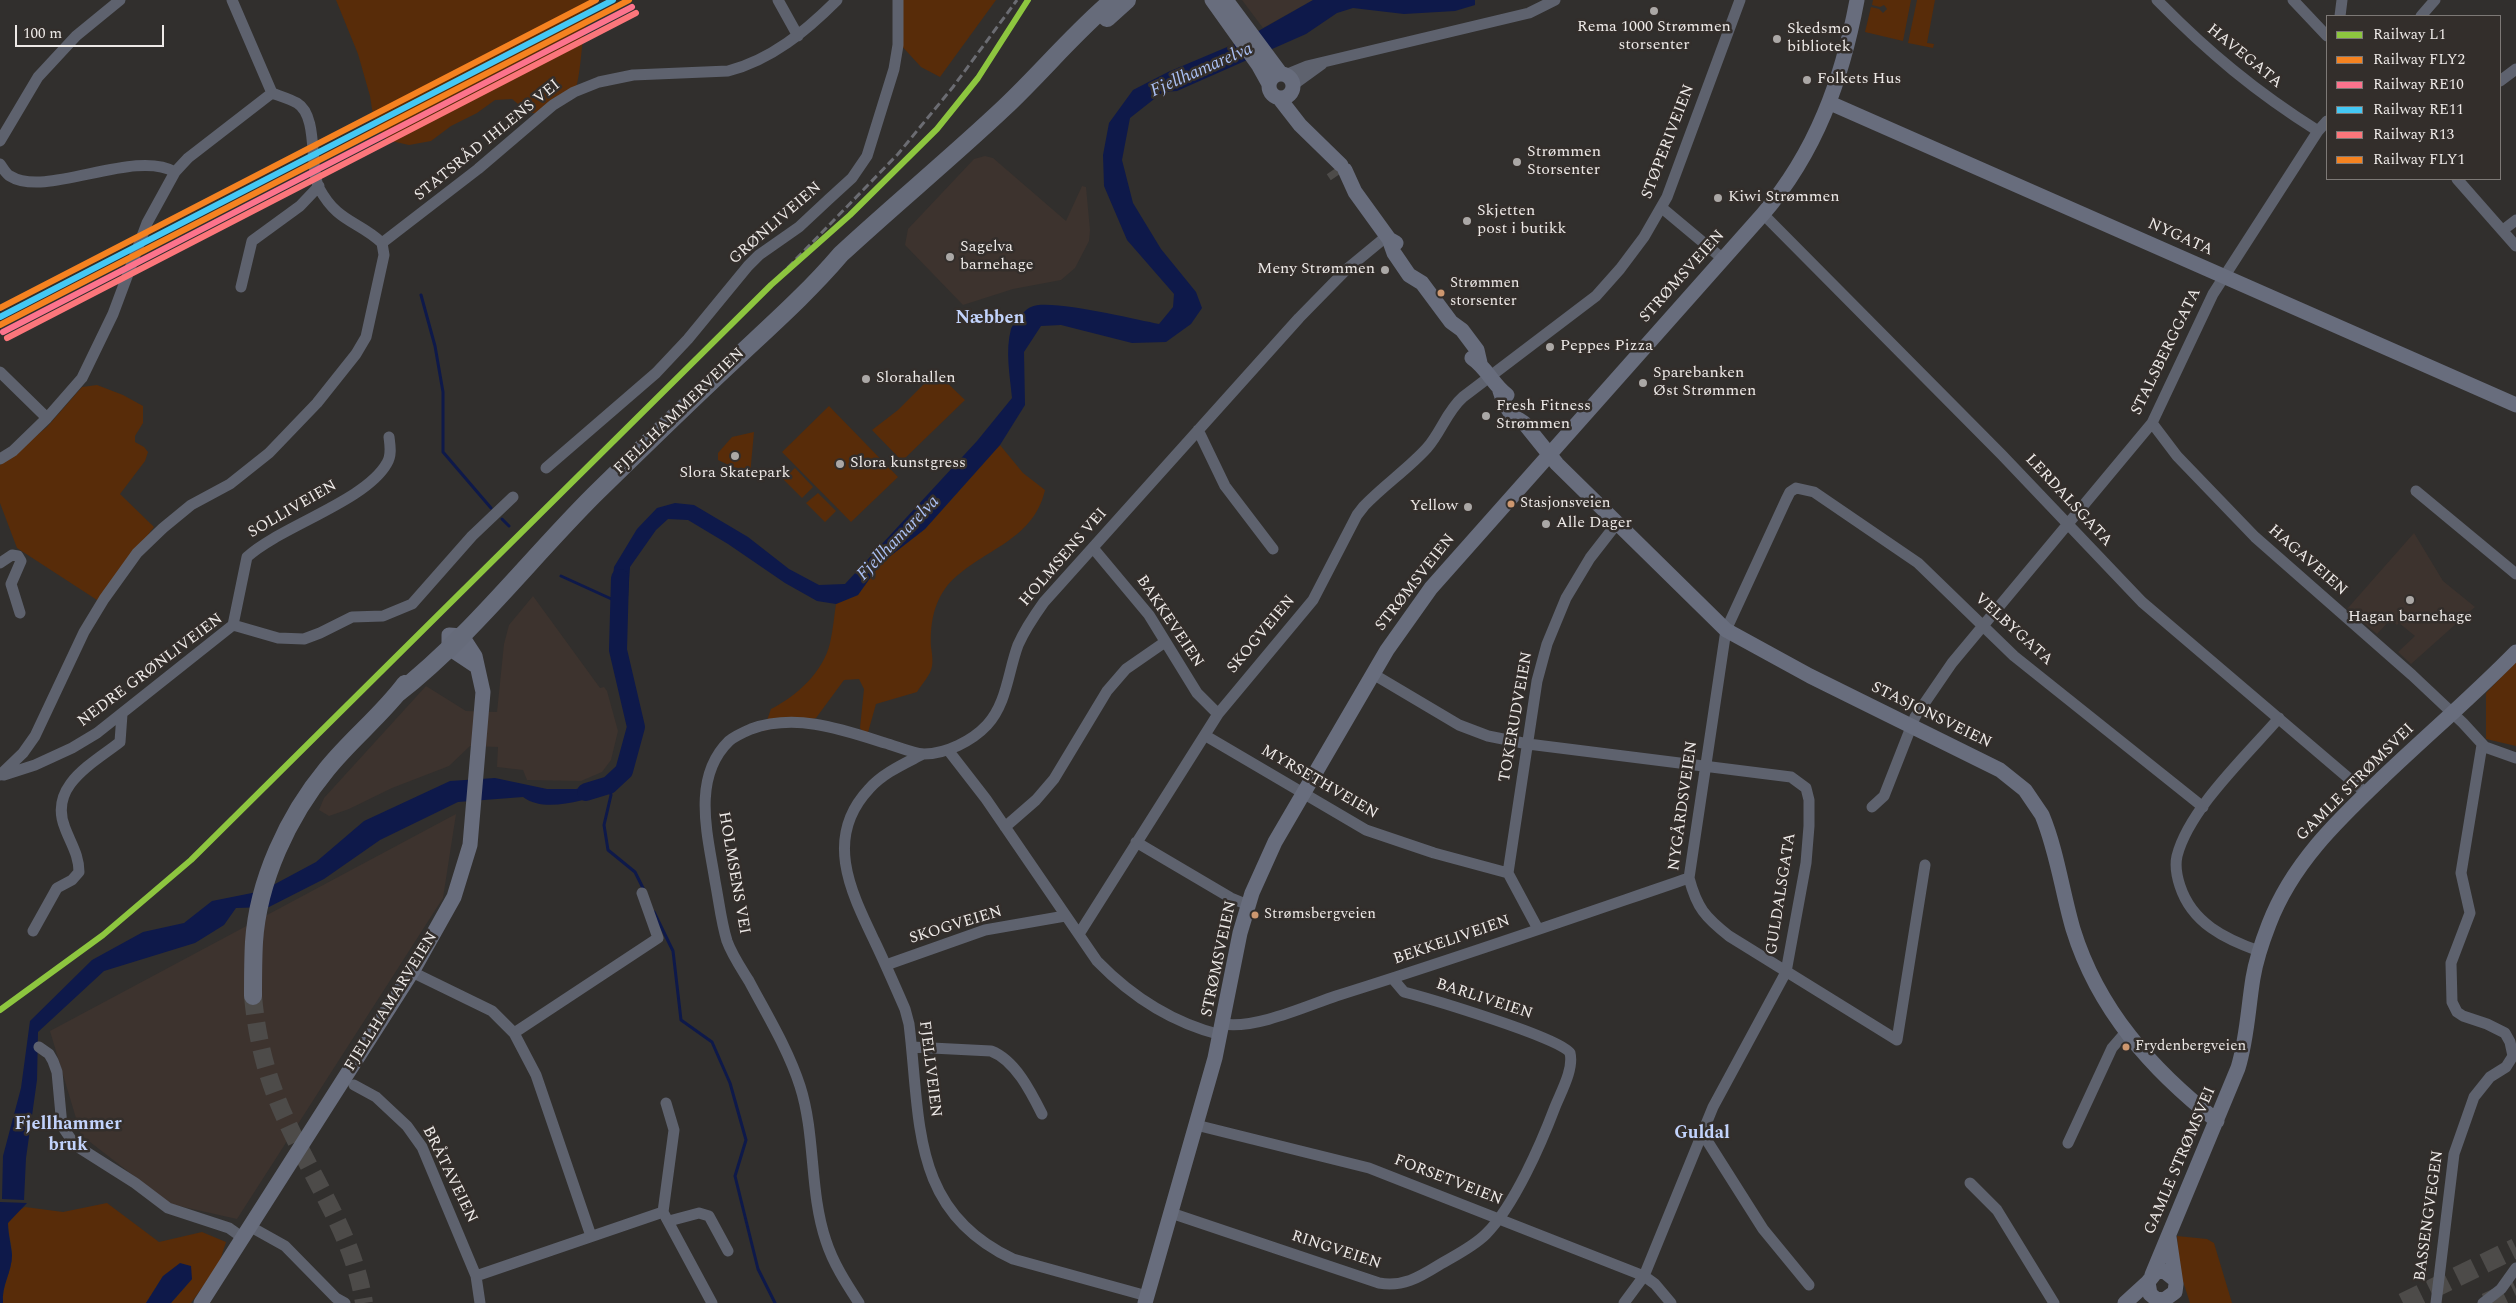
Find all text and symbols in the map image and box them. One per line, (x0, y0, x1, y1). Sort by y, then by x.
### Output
marker: Rema 1000 Strømmen storsenter (1648, 5, 1660, 17)
scale bar (18, 15, 166, 47)
legend (2326, 15, 2501, 180)
place label: Rema 1000 Strømmen storsenter (1577, 18, 1731, 56)
place label: Skedsmo bibliotek (1787, 20, 1851, 58)
street label: HAVEGATA (2202, 21, 2286, 93)
text: 100 m (23, 22, 62, 45)
text: Railway L1 (2373, 23, 2446, 46)
marker: Skedsmo bibliotek (1771, 33, 1783, 45)
water label: Fjellhamarelva (1147, 39, 1257, 103)
text: Railway FLY2 (2373, 48, 2465, 71)
place label: Folkets Hus (1817, 70, 1901, 90)
text: Railway RE10 (2373, 73, 2464, 96)
marker: Folkets Hus (1801, 74, 1813, 86)
street label: STATSRÅD IHLENS VEI (411, 76, 565, 206)
street label: STØPERIVEIEN (1638, 82, 1700, 202)
text: Railway RE11 (2373, 98, 2464, 121)
text: Railway R13 (2373, 123, 2454, 146)
place label: Strømmen Storsenter (1527, 143, 1601, 181)
text: Railway FLY1 (2373, 148, 2465, 171)
marker: Strømmen Storsenter (1511, 156, 1523, 168)
street label: GRØNLIVEIEN (726, 179, 826, 269)
place label: Kiwi Strømmen (1728, 188, 1839, 208)
marker: Kiwi Strømmen (1712, 192, 1724, 204)
place label: Skjetten post i butikk (1477, 202, 1567, 240)
marker: Skjetten post i butikk (1461, 215, 1473, 227)
street label: NYGATA (2144, 215, 2216, 261)
street label: STRØMSVEIEN (1636, 227, 1730, 327)
place label: Sagelva barnehage (960, 238, 1034, 276)
marker: Sagelva barnehage (944, 251, 956, 263)
place label: Meny Strømmen (1257, 260, 1375, 280)
marker: Meny Strømmen (1379, 264, 1391, 276)
place label: Strømmen storsenter (1450, 275, 1519, 310)
street label: STALSBERGGATA (2128, 285, 2206, 419)
marker: Strømmen storsenter (1436, 288, 1446, 298)
district label: Næbben (955, 308, 1025, 330)
place label: Peppes Pizza (1560, 337, 1653, 357)
marker: Peppes Pizza (1544, 341, 1556, 353)
street label: FJELLHAMMERVEIEN (611, 345, 749, 479)
place label: Sparebanken Øst Strømmen (1653, 364, 1756, 402)
place label: Slorahallen (876, 369, 956, 389)
marker: Slorahallen (860, 373, 872, 385)
marker: Sparebanken Øst Strømmen (1637, 377, 1649, 389)
place label: Fresh Fitness Strømmen (1496, 397, 1591, 435)
marker: Fresh Fitness Strømmen (1480, 410, 1492, 422)
marker: Slora Skatepark (729, 450, 741, 462)
street label: LERDALSGATA (2020, 451, 2116, 551)
place label: Slora kunstgress (850, 454, 966, 474)
marker: Slora kunstgress (834, 458, 846, 470)
place label: Slora Skatepark (680, 464, 790, 484)
street label: SOLLIVEIEN (245, 477, 341, 543)
water label: Fjellhamarelva (853, 492, 945, 586)
place label: Stasjonsveien (1520, 495, 1610, 513)
place label: Yellow (1410, 497, 1458, 517)
marker: Stasjonsveien (1506, 499, 1516, 509)
marker: Yellow (1462, 501, 1474, 513)
street label: HOLMSENS VEI (1016, 505, 1112, 611)
place label: Alle Dager (1556, 514, 1632, 534)
marker: Alle Dager (1540, 518, 1552, 530)
street label: HAGAVEIEN (2263, 521, 2351, 601)
street label: STRØMSVEIEN (1372, 530, 1460, 636)
street label: BAKKEVEIEN (1131, 572, 1207, 672)
street label: VELBYGATA (1970, 590, 2056, 670)
street label: SKOGVEIEN (1224, 592, 1300, 678)
marker: Hagan barnehage (2404, 594, 2416, 606)
place label: Hagan barnehage (2348, 608, 2472, 628)
street label: NEDRE GRØNLIVEIEN (75, 610, 227, 732)
street label: TOKERUDVEIEN (1496, 650, 1538, 784)
street label: STASJONSVEIEN (1868, 679, 1994, 753)
street label: GAMLE STRØMSVEI (2293, 720, 2419, 846)
street label: NYGÅRDSVEIEN (1665, 740, 1703, 872)
street label: MYRSETHVEIEN (1257, 742, 1381, 824)
street label: HOLMSENS VEI (713, 810, 753, 936)
street label: GULDALSGATA (1763, 832, 1801, 956)
street label: STRØMSVEIEN (1198, 899, 1242, 1019)
street label: SKOGVEIEN (907, 903, 1005, 949)
place label: Strømsbergveien (1264, 906, 1376, 924)
marker: Strømsbergveien (1250, 910, 1260, 920)
street label: BEKKELIVEIEN (1391, 912, 1513, 970)
street label: FJELLHAMARVEIEN (341, 929, 443, 1075)
street label: BARLIVEIEN (1433, 975, 1535, 1025)
street label: FJELLVEIEN (914, 1020, 944, 1118)
place label: Frydenbergveien (2135, 1038, 2246, 1056)
marker: Frydenbergveien (2121, 1042, 2131, 1052)
street label: GAMLE STRØMSVEI (2141, 1084, 2221, 1238)
district label: Fjellhammer bruk (14, 1114, 122, 1156)
street label: BRÅTAVEIEN (417, 1123, 481, 1227)
district label: Guldal (1674, 1123, 1730, 1145)
street label: BASSENGVEGEN (2411, 1149, 2449, 1283)
street label: FORSETVEIEN (1391, 1151, 1505, 1211)
street label: RINGVEIEN (1289, 1227, 1383, 1275)

